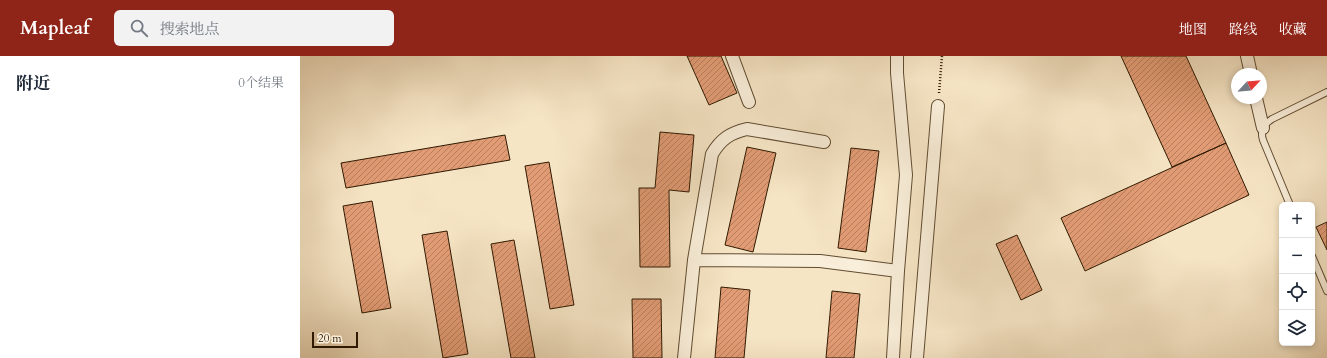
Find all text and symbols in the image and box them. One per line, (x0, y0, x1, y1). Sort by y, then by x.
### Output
search box (114, 10, 394, 46)
text: Mapleaf (20, 15, 90, 41)
icon: search (128, 17, 150, 39)
text: 搜索地点 (160, 19, 220, 39)
text: 地图 (1179, 20, 1207, 39)
text: 路线 (1229, 20, 1257, 39)
text: 收藏 (1279, 20, 1307, 39)
north arrow (1231, 68, 1267, 104)
text: 附近 (16, 72, 50, 95)
text: 0个结果 (238, 74, 284, 92)
map controls (1279, 202, 1315, 346)
button: + (1279, 202, 1315, 238)
button: − (1279, 238, 1315, 274)
button: locate (1279, 274, 1315, 310)
button: layers (1279, 310, 1315, 346)
scale bar (312, 330, 358, 349)
text: 20 m (318, 331, 342, 346)

